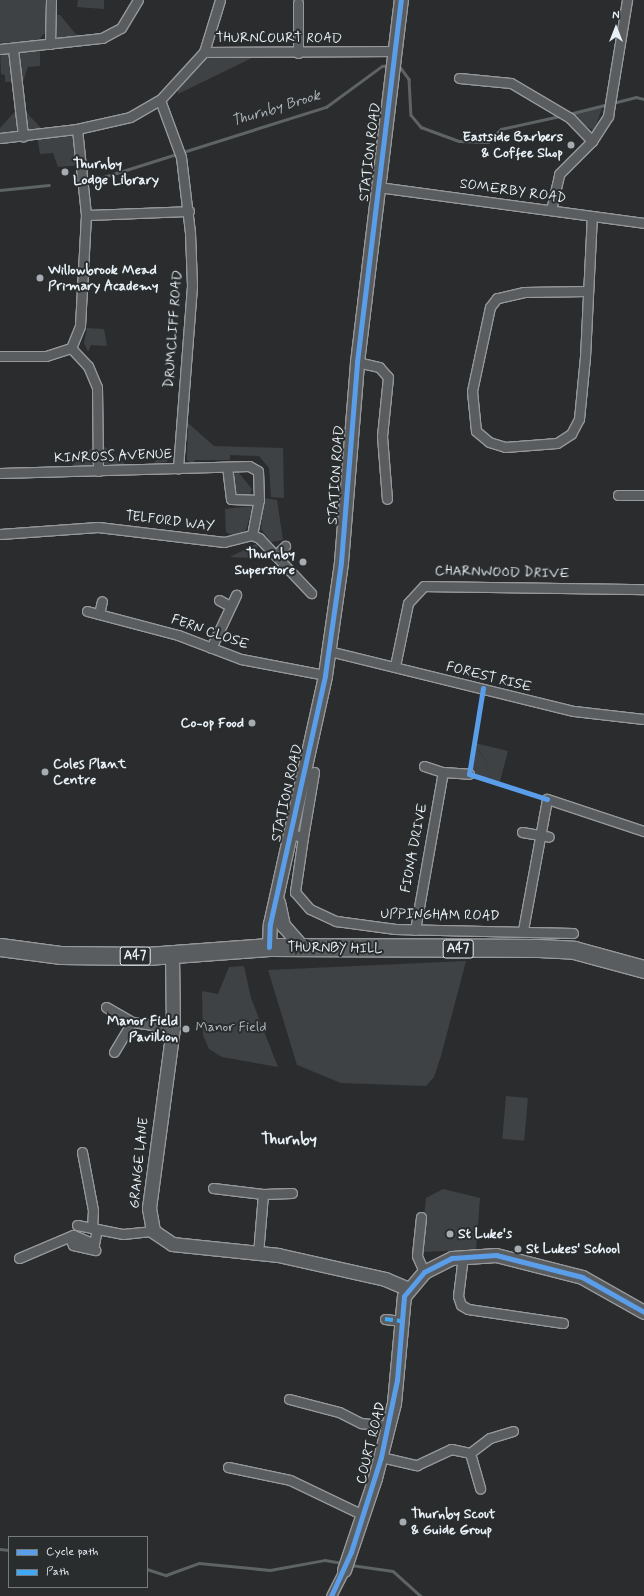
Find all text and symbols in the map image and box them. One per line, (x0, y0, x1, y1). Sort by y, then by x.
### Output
north arrow (596, 8, 636, 48)
text: N (612, 9, 620, 23)
street label: THURNCOURT ROAD (216, 30, 342, 46)
water label: Thurnby Brook (229, 87, 323, 131)
street label: STATION ROAD (356, 102, 384, 202)
place label: Eastside Barbers & Coffee Shop (464, 129, 563, 162)
marker: Eastside Barbers & Coffee Shop (566, 140, 576, 150)
place label: Thurnby Lodge Library (73, 156, 158, 188)
marker: Thurnby Lodge Library (60, 167, 70, 177)
street label: SOMERBY ROAD (459, 175, 567, 207)
place label: Willowbrook Mead Primary Academy (48, 262, 161, 294)
street label: DRUMCLIFF ROAD (161, 270, 185, 388)
marker: Willowbrook Mead Primary Academy (35, 273, 45, 283)
street label: STATION ROAD (324, 425, 348, 525)
street label: KINROSS AVENUE (53, 446, 173, 466)
street label: TELFORD WAY (125, 507, 215, 535)
place label: Thurnby Superstore (234, 546, 295, 578)
marker: Thurnby Superstore (298, 557, 308, 567)
street label: CHARNWOOD DRIVE (435, 562, 569, 582)
street label: FERN CLOSE (169, 611, 251, 653)
street label: FOREST RISE (445, 658, 533, 696)
place label: Co-op Food (181, 715, 244, 731)
marker: Co-op Food (247, 718, 257, 728)
street label: STATION ROAD (268, 743, 306, 843)
place label: Coles Plant Centre (53, 756, 126, 788)
marker: Coles Plant Centre (40, 767, 50, 777)
street label: FIONA DRIVE (397, 801, 431, 895)
street label: UPPINGHAM ROAD (380, 906, 500, 924)
road number: A47 (442, 938, 474, 960)
street label: THURNBY HILL (287, 939, 383, 957)
road number: A47 (119, 945, 151, 967)
place label: Manor Field Pavillion (108, 1013, 178, 1046)
park label: Manor Field (196, 1019, 266, 1035)
marker: Manor Field Pavillion (181, 1024, 191, 1034)
street label: GRANGE LANE (126, 1115, 152, 1211)
district label: Thurnby (261, 1130, 317, 1150)
place label: St Luke's (458, 1226, 513, 1242)
marker: St Luke's (445, 1229, 455, 1239)
place label: St Lukes' School (526, 1241, 620, 1257)
marker: St Lukes' School (513, 1244, 523, 1254)
street label: COURT ROAD (353, 1400, 389, 1486)
place label: Thurnby Scout & Guide Group (411, 1506, 495, 1538)
marker: Thurnby Scout & Guide Group (398, 1517, 408, 1527)
legend (8, 1536, 148, 1588)
text: Cycle path (46, 1544, 98, 1560)
text: Path (46, 1564, 69, 1580)

